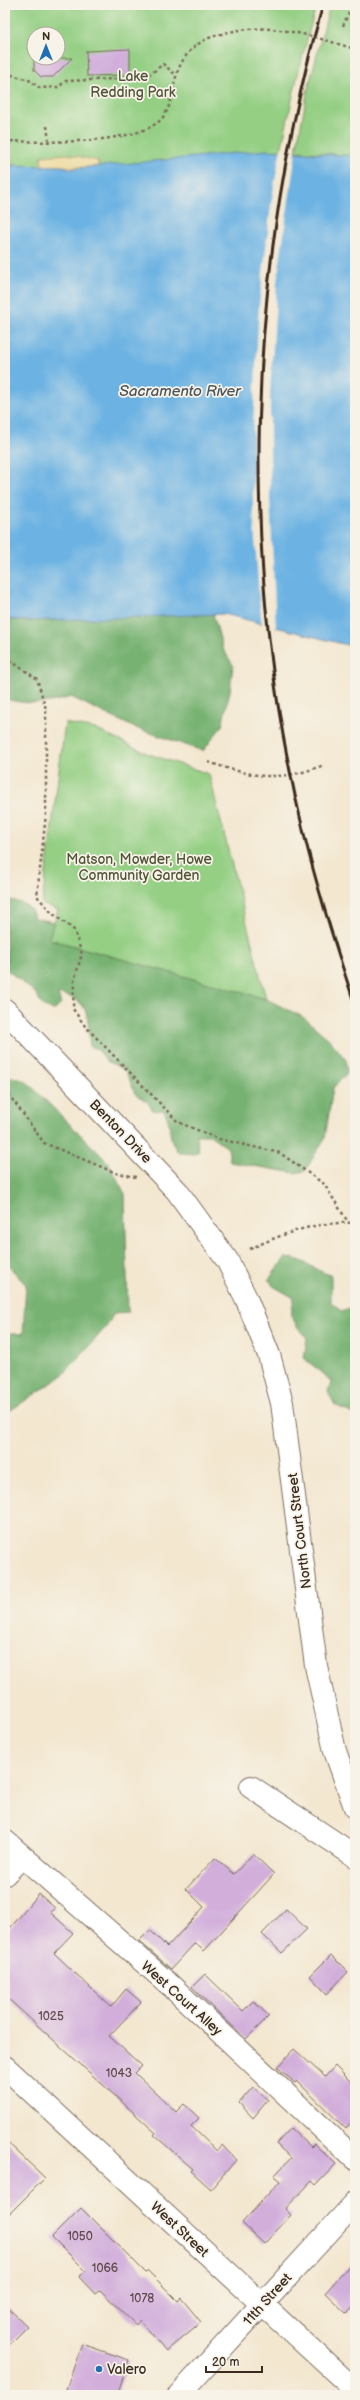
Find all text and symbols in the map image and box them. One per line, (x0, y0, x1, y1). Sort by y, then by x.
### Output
north arrow (26, 26, 66, 66)
text: N (42, 30, 50, 43)
park label: Lake Redding Park (90, 68, 176, 101)
water label: Sacramento River (119, 382, 242, 401)
park label: Matson, Mowder, Howe Community Garden (66, 851, 212, 884)
street label: Benton Drive (86, 1096, 155, 1167)
street label: North Court Street (284, 1471, 315, 1590)
street label: West Court Alley (138, 1957, 226, 2040)
house number: 1025 (38, 2009, 64, 2024)
house number: 1043 (106, 2066, 132, 2081)
street label: West Street (147, 2198, 213, 2261)
house number: 1050 (67, 2229, 93, 2244)
house number: 1066 (92, 2261, 118, 2276)
street label: 11th Street (239, 2269, 296, 2329)
house number: 1078 (130, 2291, 154, 2306)
scale bar (206, 2348, 262, 2374)
text: 20 m (212, 2355, 239, 2370)
place label: Valero (107, 2361, 147, 2378)
marker: Valero (94, 2364, 104, 2374)

